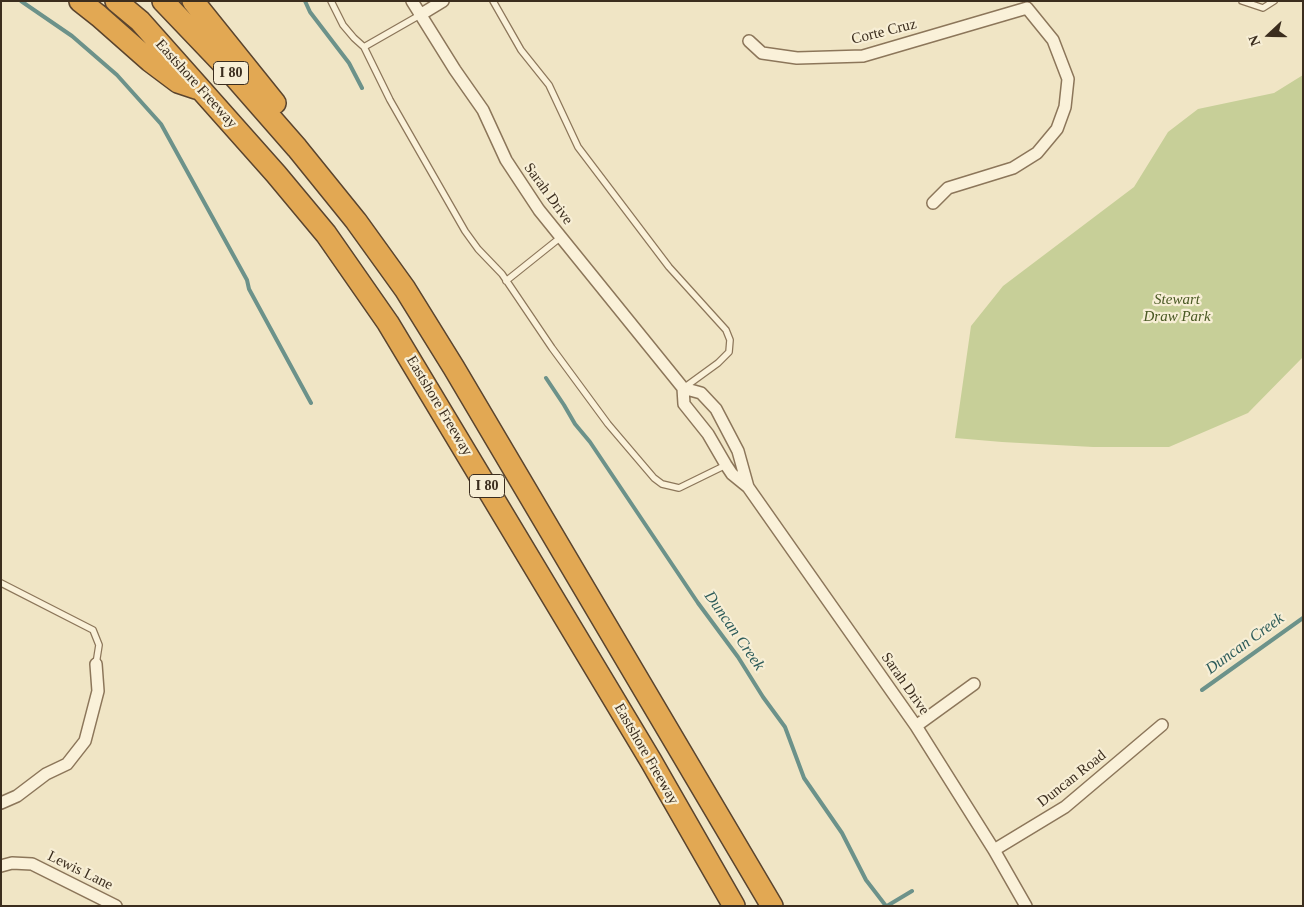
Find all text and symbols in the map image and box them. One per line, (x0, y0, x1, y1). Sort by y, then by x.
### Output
north arrow (1244, 10, 1294, 60)
street label: Corte Cruz (850, 15, 918, 49)
text: N (1246, 33, 1263, 48)
street label: Eastshore Freeway (151, 36, 241, 132)
road number: I 80 (214, 62, 248, 84)
street label: Sarah Drive (520, 160, 576, 228)
park label: Stewart Draw Park (1143, 291, 1211, 326)
street label: Eastshore Freeway (402, 353, 476, 459)
road number: I 80 (470, 474, 504, 498)
water label: Duncan Creek (700, 588, 768, 674)
water label: Duncan Creek (1202, 609, 1288, 679)
street label: Sarah Drive (877, 649, 933, 719)
street label: Eastshore Freeway (610, 700, 682, 808)
street label: Duncan Road (1034, 747, 1110, 811)
street label: Lewis Lane (44, 847, 116, 895)

